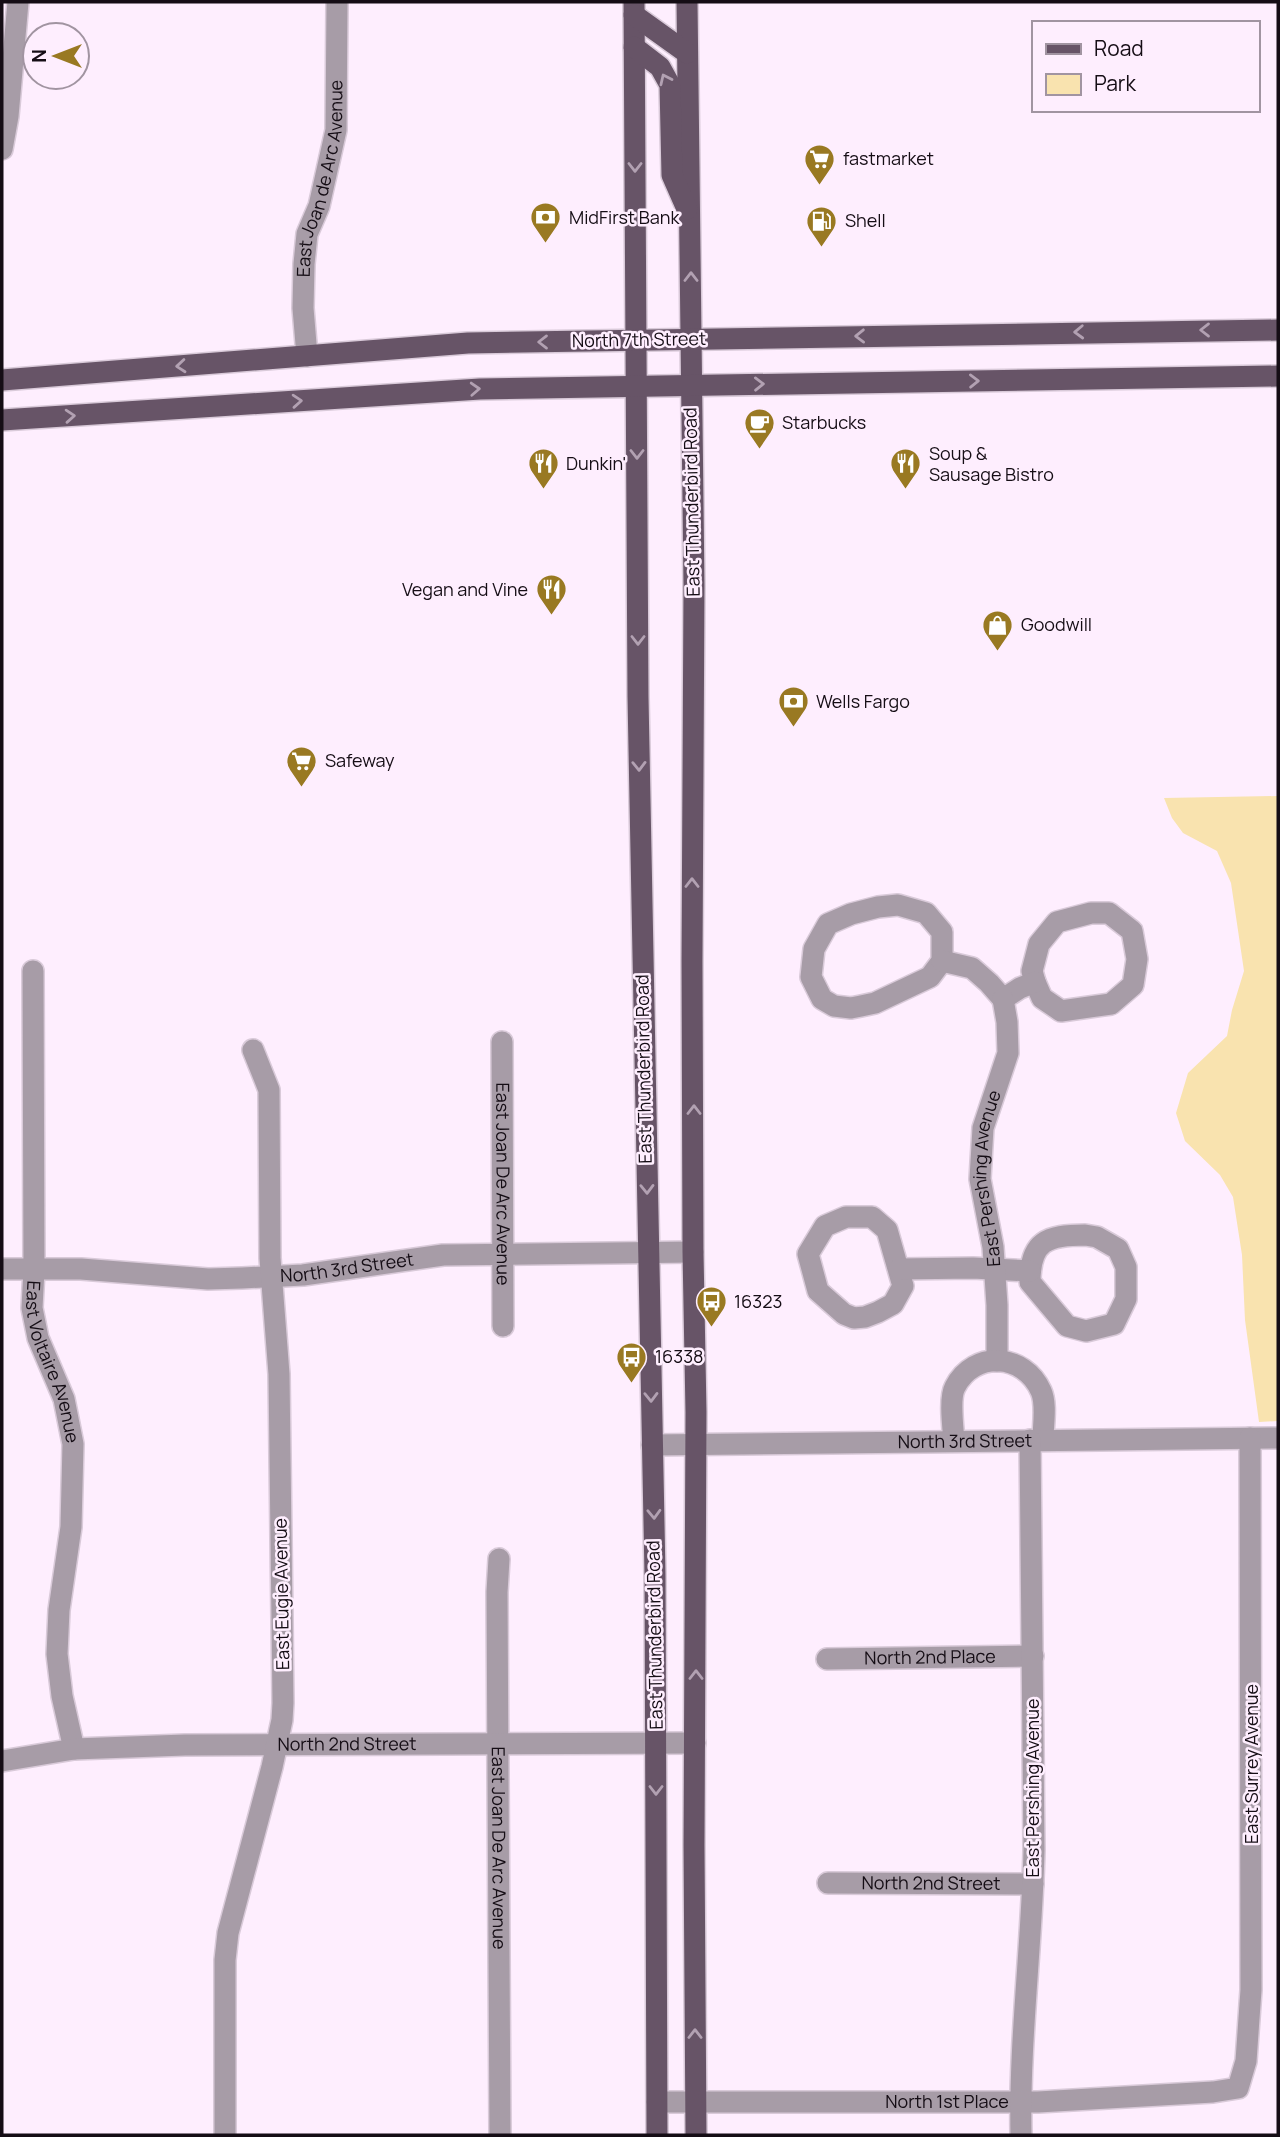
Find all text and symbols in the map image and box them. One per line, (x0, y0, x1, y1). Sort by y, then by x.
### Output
north arrow (21, 21, 91, 91)
legend (1032, 21, 1259, 112)
text: Road (1094, 34, 1144, 62)
text: N (26, 49, 52, 63)
text: Park (1094, 69, 1136, 97)
one-way arrow (659, 74, 673, 86)
street label: East Joan de Arc Avenue (291, 80, 347, 277)
supermarket icon: fastmarket (803, 142, 837, 186)
place label: fastmarket (843, 146, 934, 170)
one-way arrow (627, 163, 643, 173)
bank icon: MidFirst Bank (529, 201, 563, 245)
fuel station icon: Shell (805, 204, 839, 248)
place label: MidFirst Bank (569, 205, 680, 229)
place label: Shell (845, 208, 886, 232)
one-way arrow (683, 271, 699, 282)
one-way arrow (1199, 322, 1210, 338)
one-way arrow (1073, 325, 1084, 340)
street label: North 7th Street (572, 326, 706, 352)
one-way arrow (854, 328, 865, 344)
one-way arrow (538, 334, 549, 349)
one-way arrow (176, 358, 187, 373)
one-way arrow (969, 373, 980, 389)
one-way arrow (754, 376, 764, 392)
one-way arrow (470, 382, 481, 397)
one-way arrow (292, 394, 303, 409)
cafe icon: Starbucks (742, 406, 776, 450)
street label: East Thunderbird Road (677, 407, 705, 597)
one-way arrow (65, 408, 76, 423)
place label: Starbucks (782, 410, 866, 434)
place label: Soup & Sausage Bistro (929, 441, 1054, 486)
restaurant icon: Dunkin' (526, 447, 560, 491)
restaurant icon: Soup & Sausage Bistro (889, 447, 923, 491)
one-way arrow (629, 450, 645, 460)
place label: Dunkin' (566, 451, 626, 475)
restaurant icon: Vegan and Vine (534, 573, 568, 617)
place label: Vegan and Vine (402, 577, 528, 601)
shop icon: Goodwill (981, 608, 1015, 652)
place label: Goodwill (1021, 612, 1092, 636)
one-way arrow (630, 635, 646, 645)
bank icon: Wells Fargo (776, 685, 810, 729)
place label: Wells Fargo (816, 689, 910, 713)
supermarket icon: Safeway (285, 744, 319, 788)
place label: Safeway (325, 748, 395, 772)
one-way arrow (631, 761, 647, 771)
one-way arrow (684, 877, 700, 887)
street label: East Thunderbird Road (629, 974, 657, 1164)
street label: East Joan De Arc Avenue (491, 1082, 516, 1286)
street label: East Pershing Avenue (967, 1087, 1006, 1268)
one-way arrow (686, 1104, 702, 1115)
one-way arrow (639, 1184, 655, 1195)
street label: North 3rd Street (280, 1246, 415, 1287)
street label: East Voltaire Avenue (21, 1280, 85, 1445)
bus stop icon: 16323 (694, 1285, 728, 1329)
place label: 16323 (734, 1289, 782, 1313)
bus stop icon: 16338 (615, 1340, 649, 1384)
place label: 16338 (655, 1344, 704, 1368)
one-way arrow (643, 1393, 659, 1403)
street label: North 3rd Street (898, 1428, 1032, 1453)
one-way arrow (646, 1508, 661, 1519)
street label: East Eugie Avenue (268, 1518, 294, 1670)
street label: East Thunderbird Road (640, 1540, 668, 1730)
street label: North 2nd Place (864, 1644, 996, 1669)
one-way arrow (688, 1669, 704, 1680)
street label: East Surrey Avenue (1239, 1684, 1263, 1844)
street label: East Pershing Avenue (1020, 1699, 1044, 1877)
street label: North 2nd Street (277, 1731, 417, 1756)
street label: East Joan De Arc Avenue (487, 1746, 512, 1950)
one-way arrow (648, 1785, 664, 1796)
street label: North 2nd Street (861, 1870, 1001, 1895)
one-way arrow (687, 2028, 703, 2039)
street label: North 1st Place (885, 2089, 1009, 2113)

